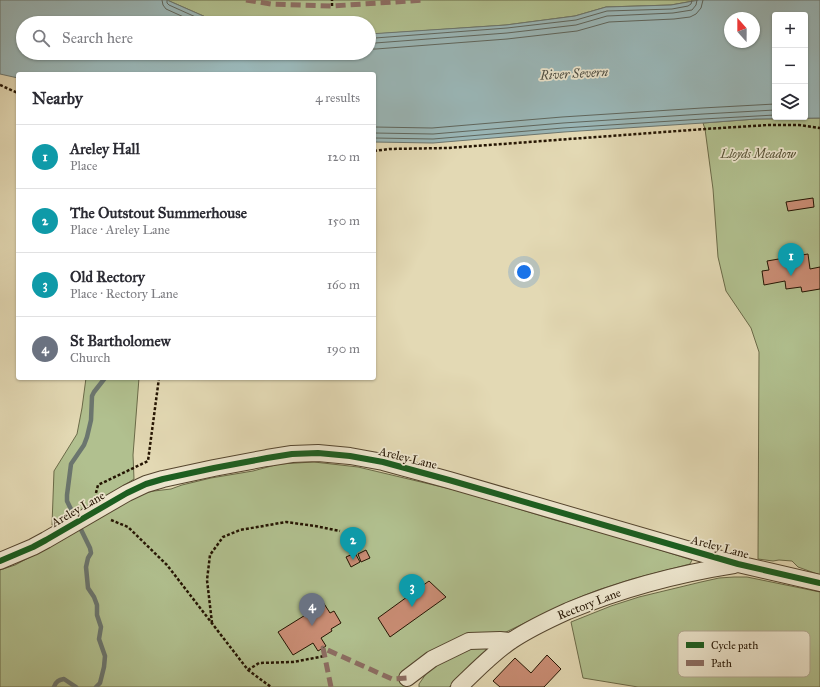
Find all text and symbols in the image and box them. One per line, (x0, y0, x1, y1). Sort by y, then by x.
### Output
north arrow (724, 12, 760, 48)
map controls (772, 12, 808, 120)
button: + (772, 12, 808, 48)
search box (16, 16, 376, 60)
icon: search (30, 27, 52, 49)
text: Search here (62, 29, 133, 47)
button: − (772, 48, 808, 84)
water label: River Severn (539, 64, 609, 84)
button: layers (772, 84, 808, 120)
text: Nearby (32, 88, 83, 109)
text: 4 results (315, 90, 360, 106)
text: Areley Hall (70, 140, 140, 158)
park label: Lloyds Meadow (719, 147, 796, 161)
text: 1 (42, 149, 48, 165)
text: 120 m (327, 149, 360, 165)
text: Place (70, 158, 97, 174)
text: The Outstout Summerhouse (70, 204, 247, 222)
text: 2 (42, 213, 48, 229)
text: 150 m (328, 213, 360, 229)
text: Place · Areley Lane (70, 222, 170, 238)
pin: 1 (778, 243, 804, 276)
your location (514, 262, 534, 282)
text: Old Rectory (70, 268, 145, 286)
text: 3 (42, 277, 48, 293)
text: 160 m (327, 277, 360, 293)
text: Place · Rectory Lane (70, 286, 178, 302)
text: St Bartholomew (70, 332, 170, 350)
text: 4 (41, 341, 49, 357)
text: 190 m (327, 341, 360, 357)
text: Church (70, 350, 110, 366)
street label: Areley Lane (377, 444, 438, 472)
street label: Areley Lane (48, 488, 107, 530)
pin: 2 (340, 527, 366, 560)
street label: Areley Lane (689, 532, 750, 561)
pin: 3 (399, 574, 425, 607)
street label: Rectory Lane (555, 585, 623, 623)
pin: 4 (299, 593, 325, 626)
legend (678, 631, 810, 677)
text: Cycle path (711, 639, 758, 652)
text: Path (711, 657, 732, 670)

